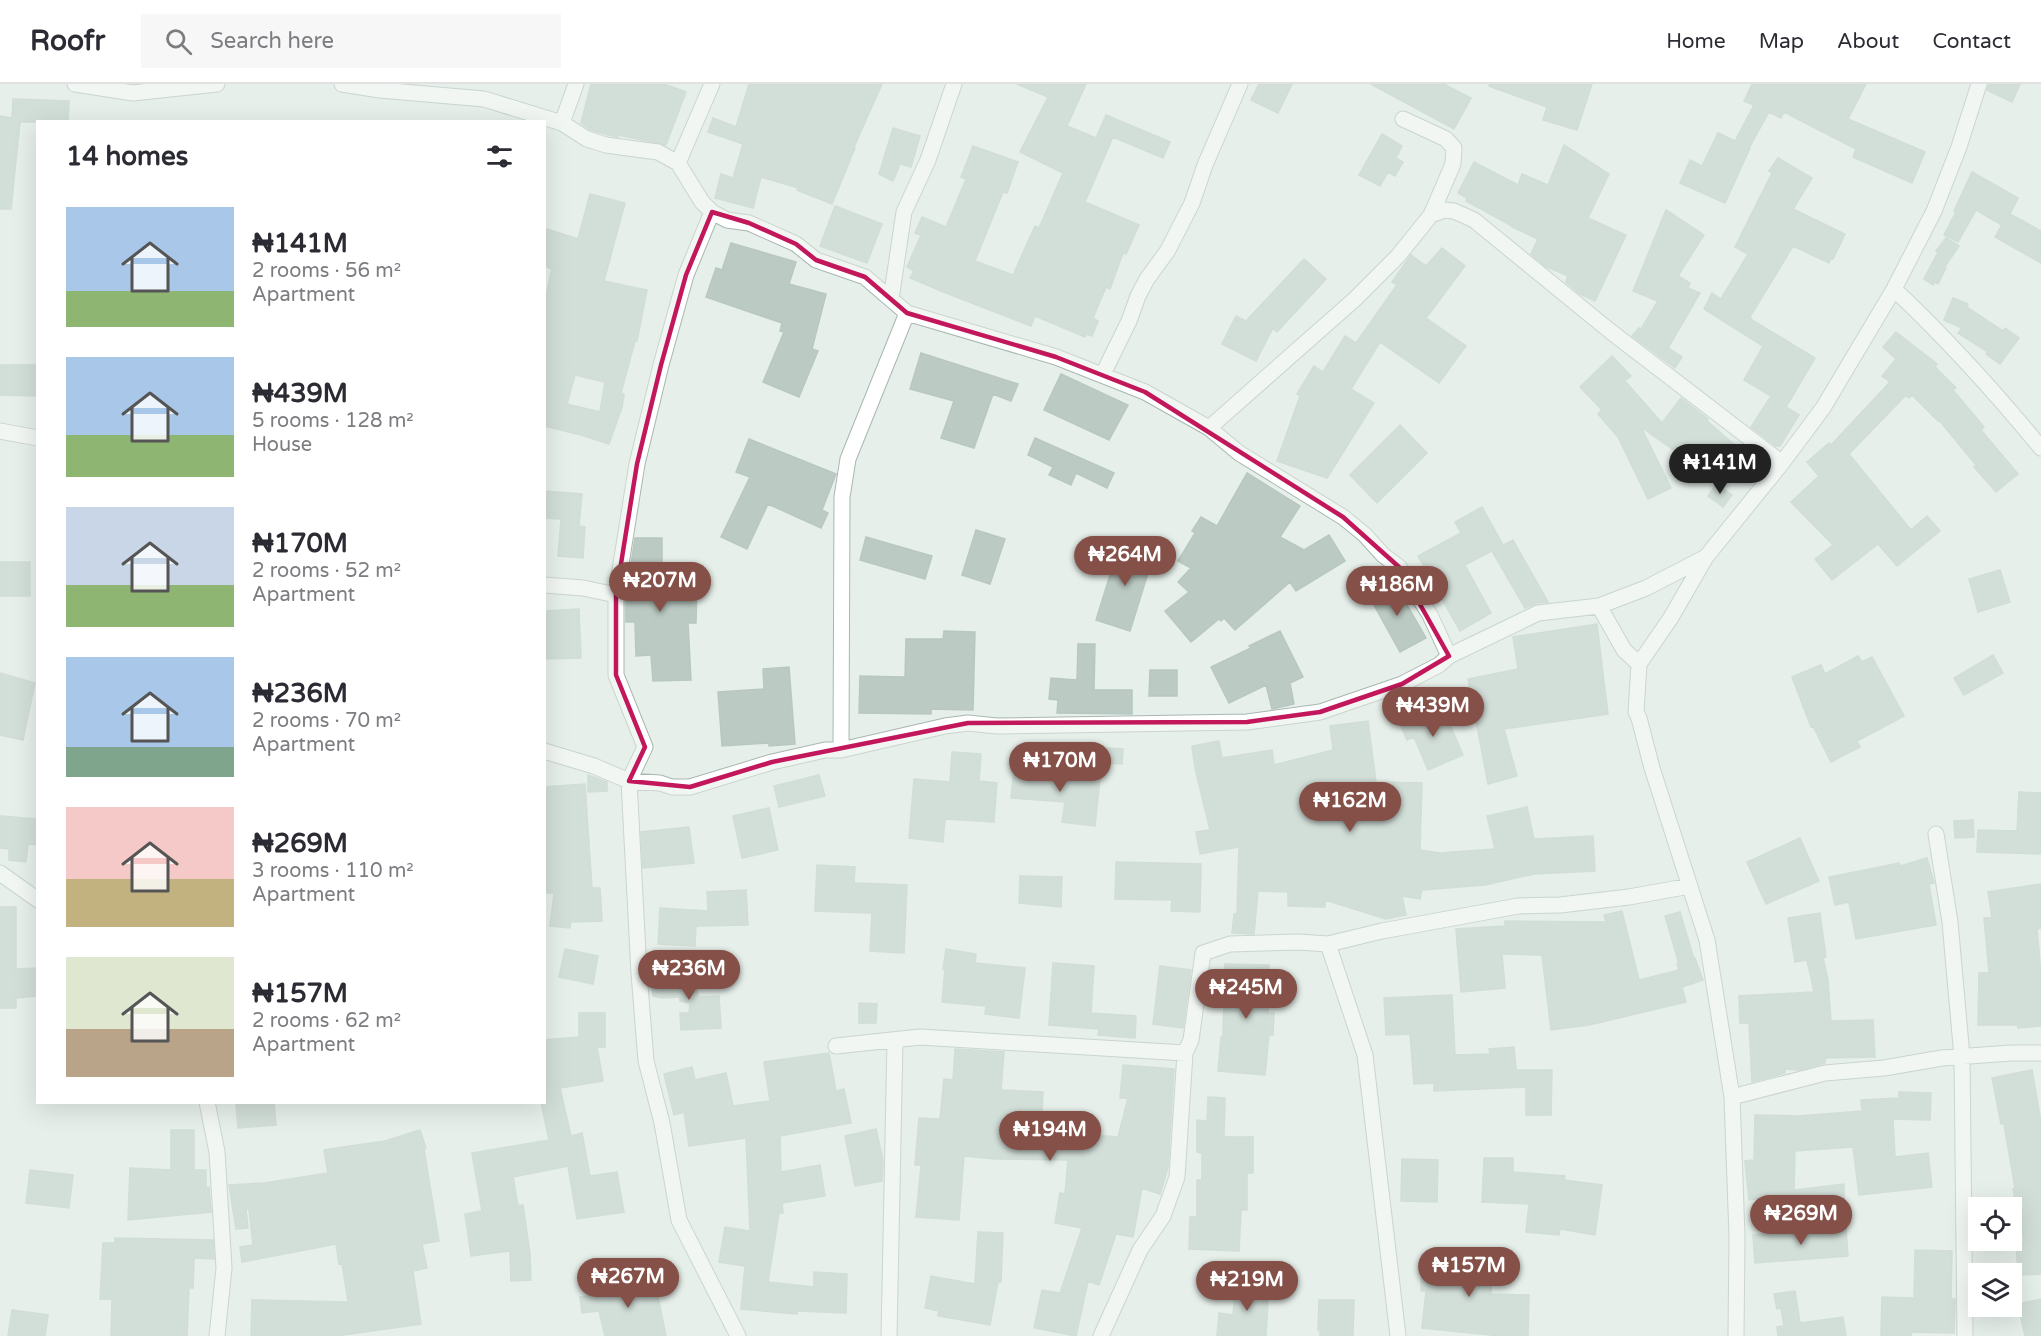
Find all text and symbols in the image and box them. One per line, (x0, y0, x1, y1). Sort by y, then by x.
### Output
search box (141, 14, 561, 68)
text: Roofr (30, 24, 105, 58)
icon: search (162, 25, 195, 58)
text: Search here (210, 28, 334, 54)
text: Home (1666, 29, 1726, 54)
text: Map (1759, 29, 1804, 54)
text: About (1837, 29, 1899, 54)
text: Contact (1932, 29, 2011, 54)
icon: filters (483, 140, 516, 173)
text: 14 homes (66, 141, 188, 172)
text: ₦141M (252, 228, 348, 259)
icon: home (114, 231, 186, 303)
text: 2 rooms · 56 m² (252, 259, 401, 283)
text: Apartment (252, 283, 355, 307)
text: ₦439M (252, 378, 348, 409)
icon: home (114, 381, 186, 453)
text: 5 rooms · 128 m² (252, 409, 414, 433)
text: House (252, 433, 312, 457)
pin: ₦141M (1678, 444, 1762, 495)
text: ₦141M (1683, 451, 1757, 475)
text: ₦170M (252, 528, 348, 559)
icon: home (114, 531, 186, 603)
pin: ₦264M (1083, 536, 1167, 587)
text: ₦264M (1088, 543, 1162, 567)
text: 2 rooms · 52 m² (252, 559, 401, 583)
pin: ₦207M (618, 562, 702, 613)
pin: ₦186M (1355, 566, 1439, 617)
text: ₦207M (623, 569, 697, 593)
text: ₦186M (1360, 573, 1434, 597)
text: Apartment (252, 583, 355, 607)
text: ₦236M (252, 678, 348, 709)
icon: home (114, 681, 186, 753)
pin: ₦439M (1391, 687, 1475, 738)
text: ₦439M (1396, 694, 1470, 718)
text: 2 rooms · 70 m² (252, 709, 401, 733)
text: Apartment (252, 733, 355, 757)
pin: ₦170M (1018, 742, 1102, 793)
text: ₦170M (1023, 749, 1097, 773)
pin: ₦162M (1308, 782, 1392, 833)
text: ₦162M (1313, 789, 1387, 813)
text: ₦269M (252, 828, 348, 859)
icon: home (114, 831, 186, 903)
text: 3 rooms · 110 m² (252, 859, 414, 883)
text: Apartment (252, 883, 355, 907)
pin: ₦236M (647, 950, 731, 1001)
text: ₦236M (652, 957, 726, 981)
pin: ₦245M (1204, 969, 1288, 1020)
text: ₦245M (1209, 976, 1283, 1000)
text: ₦157M (252, 978, 348, 1009)
icon: home (114, 981, 186, 1053)
text: 2 rooms · 62 m² (252, 1009, 401, 1033)
text: Apartment (252, 1033, 355, 1057)
pin: ₦194M (1008, 1111, 1092, 1162)
text: ₦194M (1013, 1118, 1087, 1142)
pin: ₦269M (1759, 1195, 1843, 1246)
map controls (1968, 1197, 2022, 1317)
button: locate (1968, 1197, 2022, 1251)
text: ₦269M (1764, 1202, 1838, 1226)
pin: ₦157M (1427, 1247, 1511, 1298)
text: ₦157M (1432, 1254, 1506, 1278)
pin: ₦267M (586, 1258, 670, 1309)
pin: ₦219M (1205, 1261, 1289, 1312)
button: layers (1968, 1263, 2022, 1317)
text: ₦267M (591, 1265, 665, 1289)
text: ₦219M (1210, 1268, 1284, 1292)

